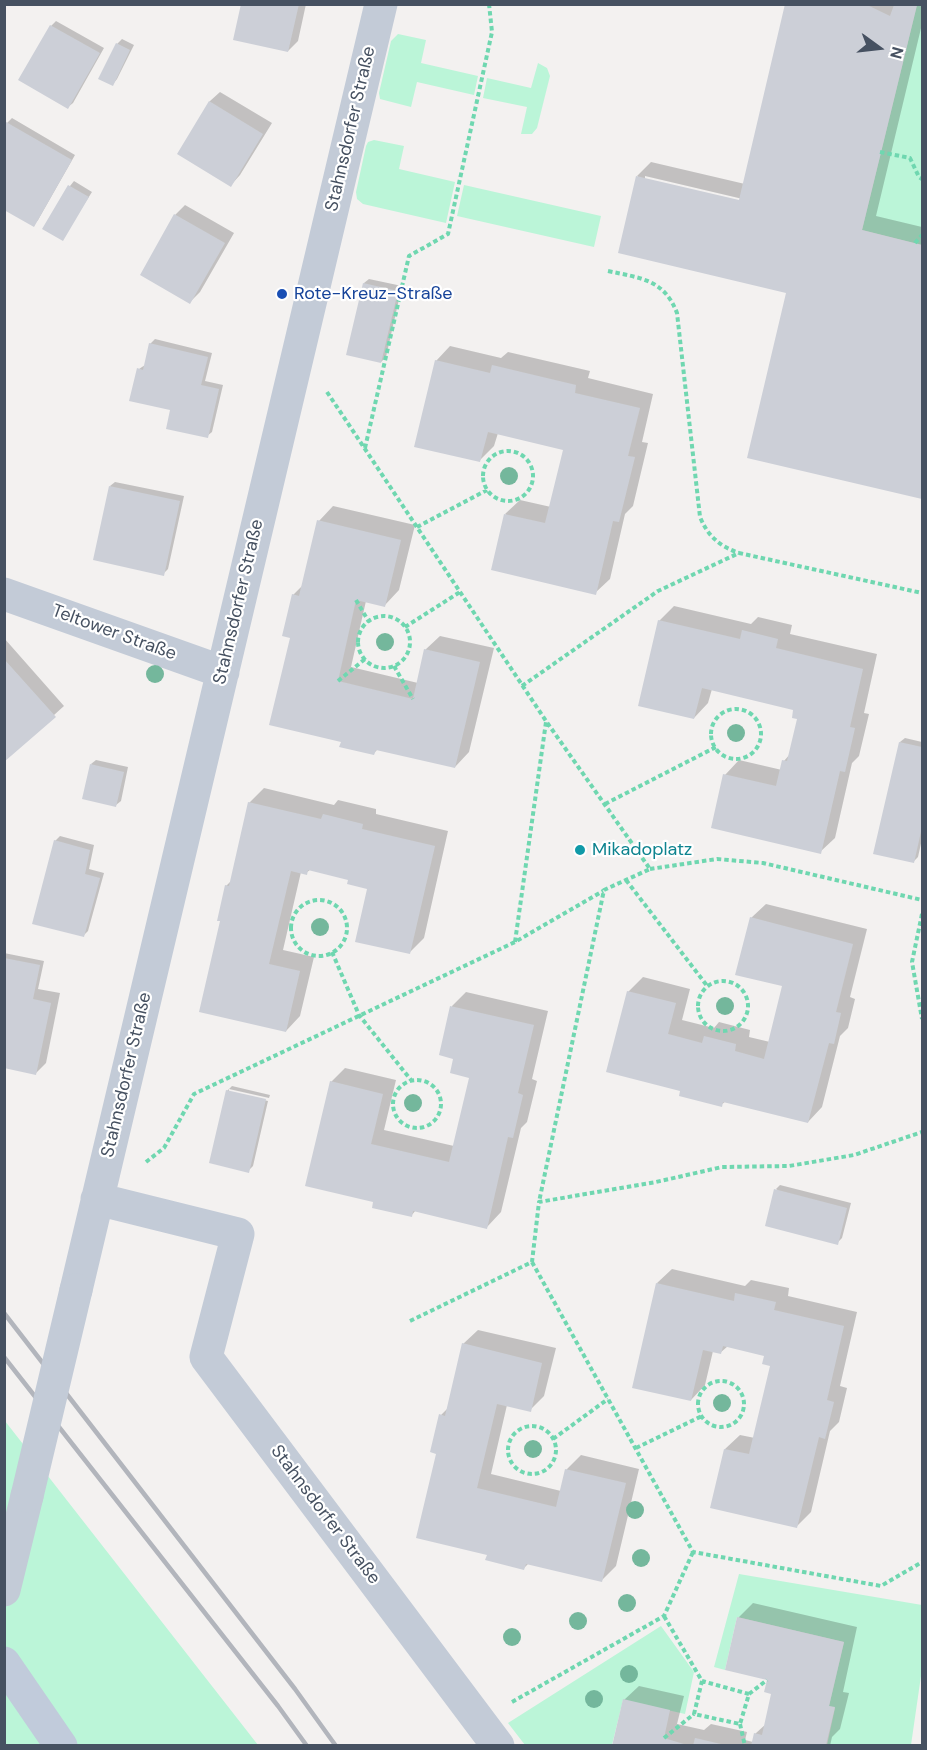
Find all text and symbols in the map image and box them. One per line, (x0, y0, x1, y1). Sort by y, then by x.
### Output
north arrow (849, 18, 909, 78)
street label: Stahnsdorfer Straße (321, 44, 381, 214)
text: N (885, 44, 909, 61)
place label: Rote-Kreuz-Straße (294, 283, 452, 305)
marker: Rote-Kreuz-Straße (275, 287, 289, 301)
street label: Stahnsdorfer Straße (209, 517, 269, 687)
street label: Teltower Straße (49, 600, 179, 666)
place label: Mikadoplatz (592, 839, 692, 861)
marker: Mikadoplatz (573, 843, 587, 857)
street label: Stahnsdorfer Straße (97, 990, 157, 1160)
street label: Stahnsdorfer Straße (266, 1441, 384, 1589)

